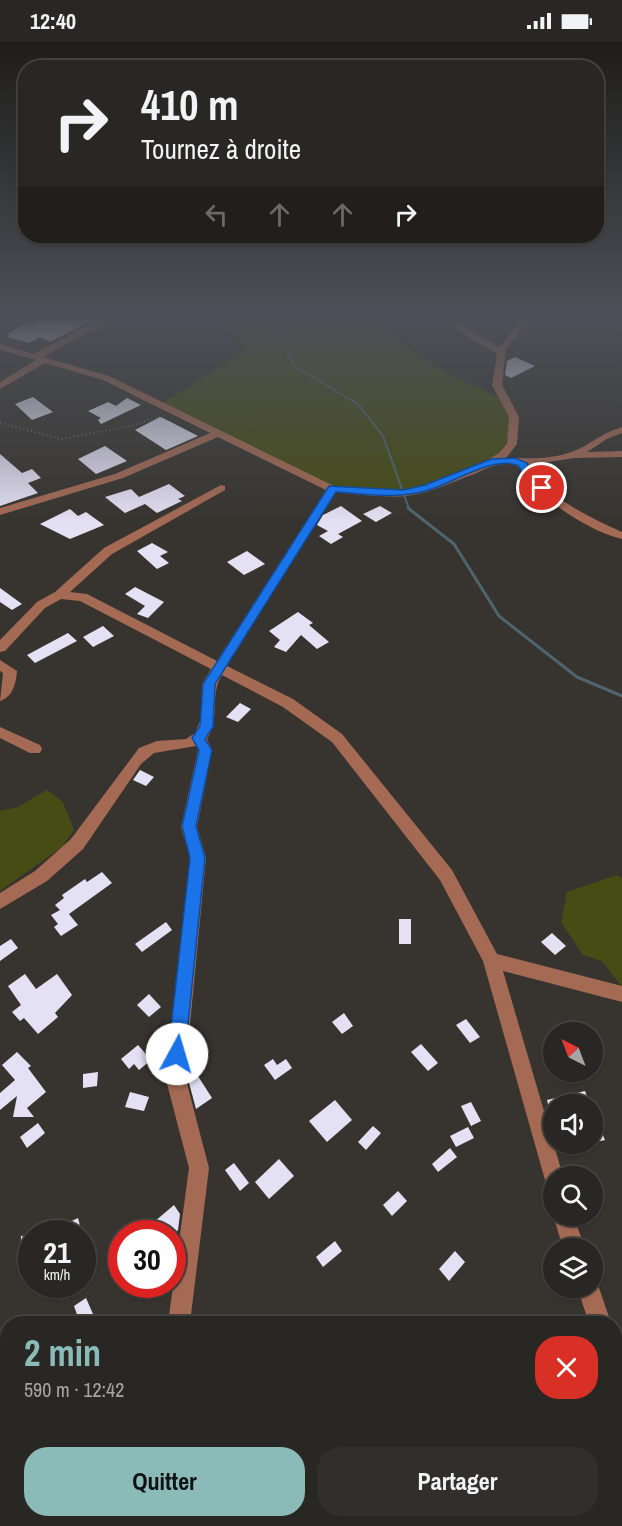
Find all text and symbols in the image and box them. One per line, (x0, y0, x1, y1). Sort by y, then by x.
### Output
text: 12:40 (30, 6, 76, 36)
text: 410 m (141, 77, 239, 133)
icon: right (42, 84, 120, 162)
text: Tournez à droite (141, 131, 301, 167)
icon: left (200, 198, 233, 231)
icon: ahead (263, 198, 296, 231)
icon: ahead (326, 198, 359, 231)
icon: right (389, 198, 422, 231)
pin (516, 462, 567, 513)
icon: arrive (525, 471, 558, 504)
position arrow (145, 1022, 209, 1086)
north arrow (543, 1022, 603, 1082)
map controls (543, 1022, 603, 1298)
button: sound (543, 1094, 603, 1154)
button: search (543, 1166, 603, 1226)
speed limit sign: 30 (108, 1220, 186, 1298)
text: 21 (43, 1232, 71, 1272)
button: layers (543, 1238, 603, 1298)
text: km/h (44, 1264, 70, 1285)
text: 2 min (24, 1329, 101, 1377)
button: close (535, 1336, 598, 1399)
text: 590 m · 12:42 (24, 1376, 124, 1403)
button: Quitter (24, 1447, 305, 1516)
button: Partager (317, 1447, 598, 1516)

